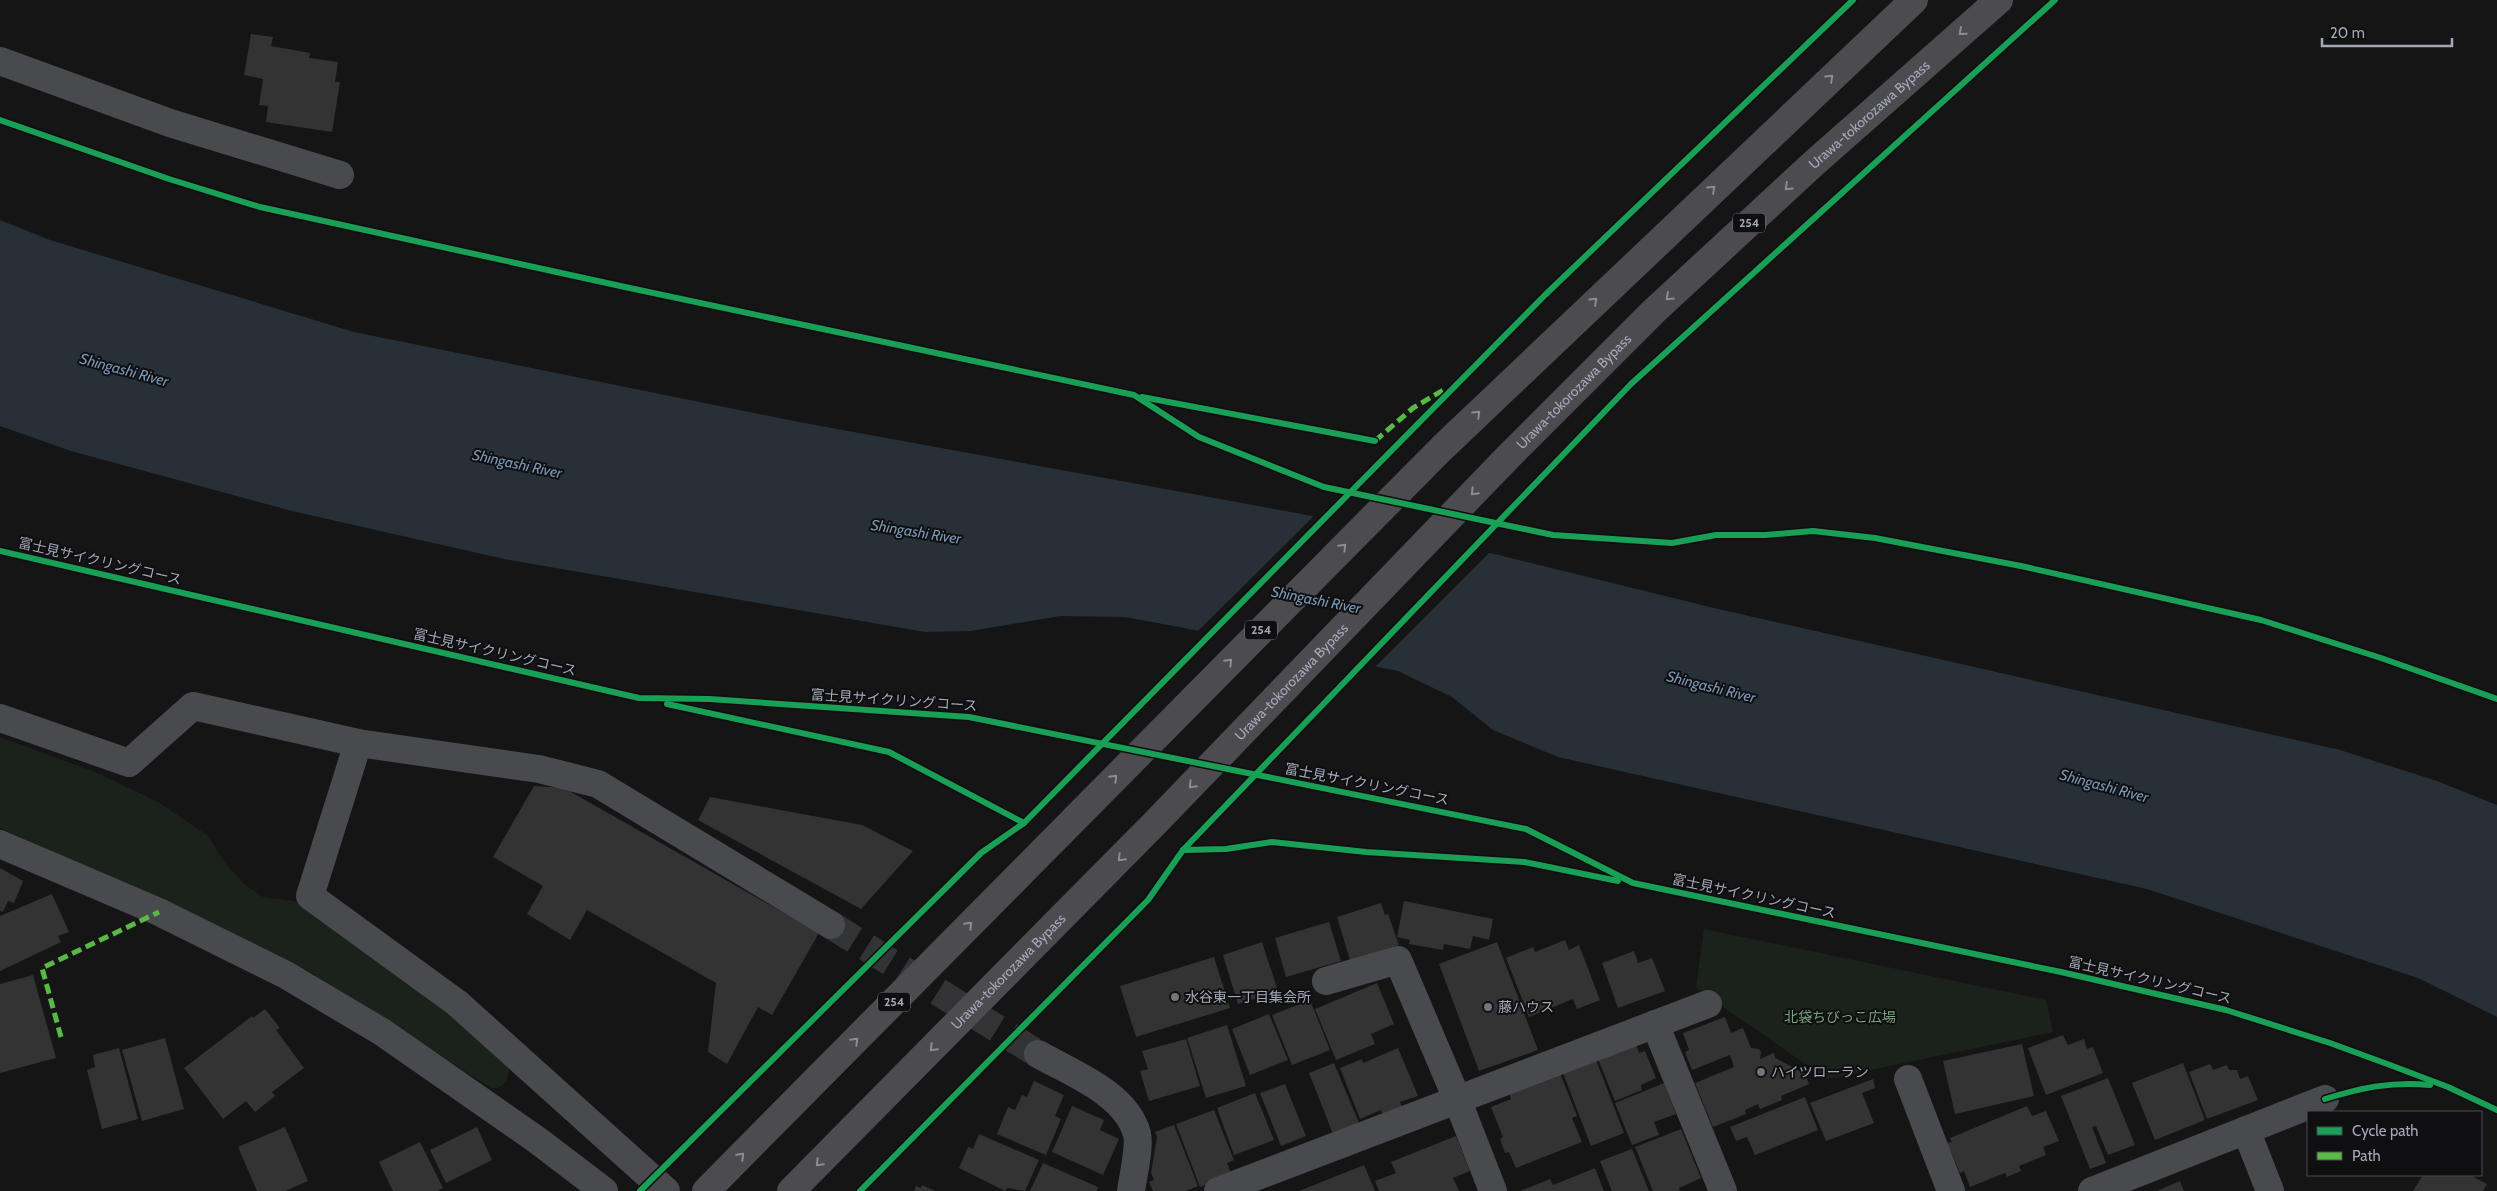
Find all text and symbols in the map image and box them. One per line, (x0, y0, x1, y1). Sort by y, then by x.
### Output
scale bar (2322, 15, 2452, 47)
text: 20 m (2330, 24, 2365, 42)
one-way arrow (1959, 26, 1968, 35)
street label: Urawa-tokorozawa Bypass (1805, 56, 1934, 173)
one-way arrow (1825, 75, 1834, 84)
one-way arrow (1785, 181, 1794, 190)
one-way arrow (1707, 186, 1716, 195)
road number: 254 (1733, 214, 1765, 232)
one-way arrow (1666, 291, 1675, 300)
one-way arrow (1589, 298, 1598, 307)
street label: Urawa-tokorozawa Bypass (1512, 330, 1635, 453)
water label: Shingashi River (78, 350, 172, 391)
one-way arrow (1472, 411, 1481, 420)
water label: Shingashi River (471, 446, 565, 483)
one-way arrow (1471, 486, 1480, 495)
water label: Shingashi River (870, 516, 964, 548)
street label: 富士見サイクリングコース (17, 533, 183, 589)
one-way arrow (1337, 544, 1346, 553)
water label: Shingashi River (1270, 582, 1364, 618)
street label: Urawa-tokorozawa Bypass (1231, 619, 1352, 744)
road number: 254 (1245, 620, 1277, 640)
street label: 富士見サイクリングコース (412, 624, 578, 680)
one-way arrow (1223, 659, 1232, 668)
water label: Shingashi River (1665, 667, 1759, 707)
street label: 富士見サイクリングコース (810, 685, 978, 715)
street label: 富士見サイクリングコース (1283, 759, 1451, 809)
water label: Shingashi River (2058, 766, 2152, 807)
one-way arrow (1108, 774, 1117, 783)
one-way arrow (1189, 780, 1198, 789)
one-way arrow (1118, 852, 1127, 861)
street label: 富士見サイクリングコース (1670, 870, 1838, 922)
street label: Urawa-tokorozawa Bypass (947, 909, 1070, 1033)
one-way arrow (963, 922, 972, 931)
street label: 富士見サイクリングコース (2067, 952, 2233, 1008)
place label: 水谷東一丁目集会所 (1185, 988, 1311, 1006)
marker: 水谷東一丁目集会所 (1169, 991, 1181, 1003)
road number: 254 (878, 992, 910, 1012)
place label: 藤ハウス (1498, 998, 1554, 1016)
marker: 藤ハウス (1482, 1001, 1494, 1013)
park label: 北袋ちびっこ広場 (1784, 1008, 1896, 1026)
one-way arrow (849, 1038, 858, 1047)
one-way arrow (930, 1042, 939, 1051)
place label: ハイツローラン (1771, 1063, 1869, 1081)
marker: ハイツローラン (1755, 1066, 1767, 1078)
legend (2307, 1111, 2482, 1176)
text: Cycle path (2352, 1122, 2418, 1140)
text: Path (2352, 1147, 2381, 1165)
one-way arrow (735, 1153, 744, 1162)
one-way arrow (815, 1158, 824, 1167)

